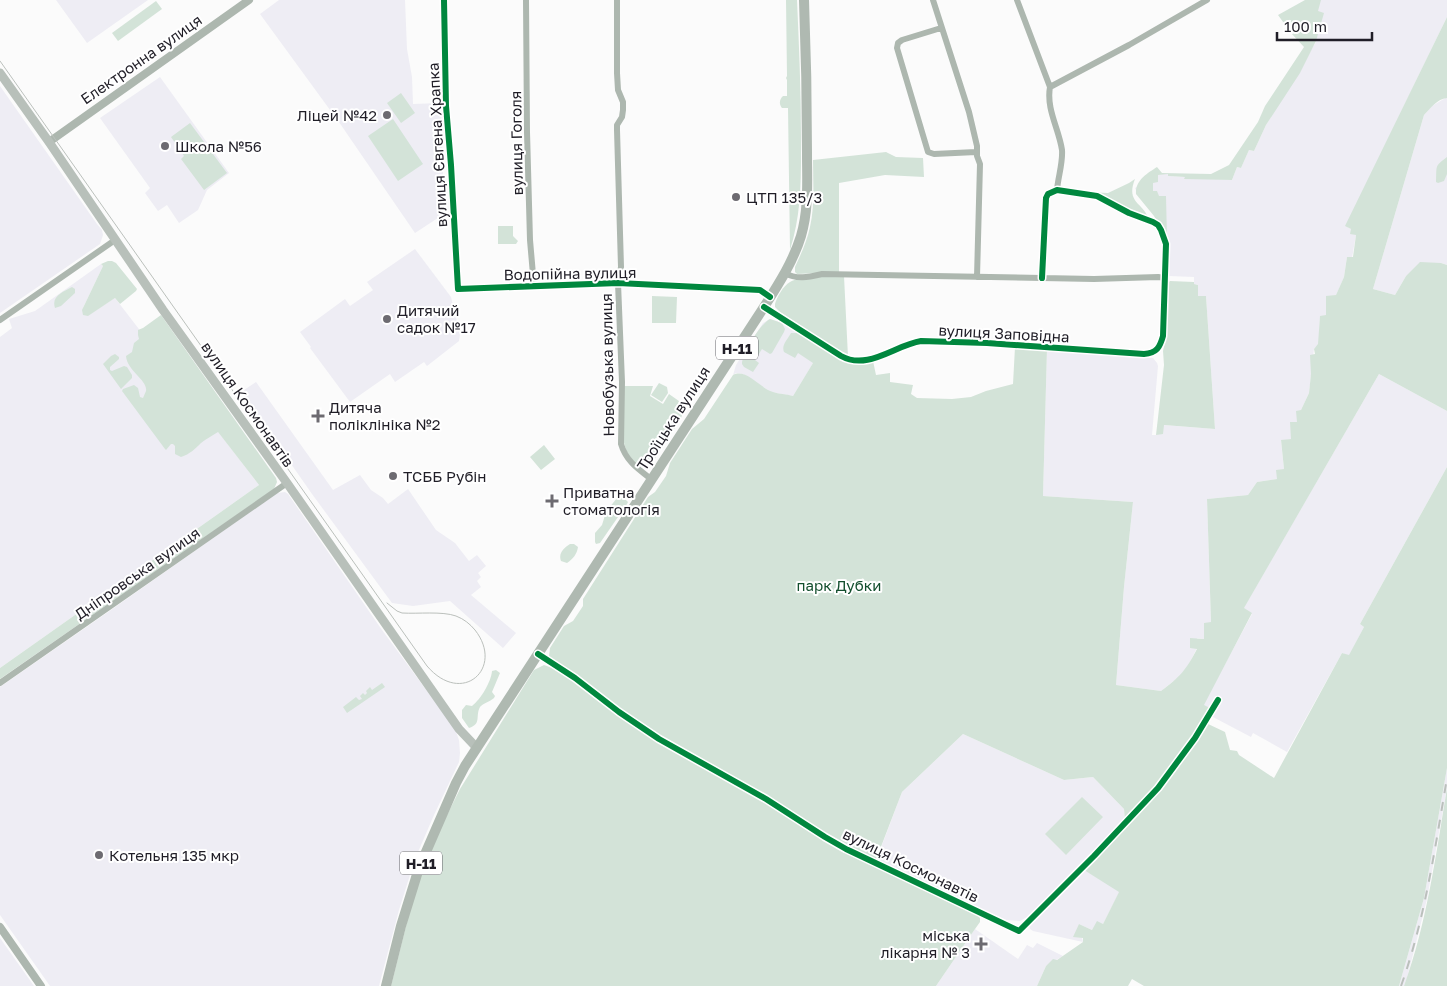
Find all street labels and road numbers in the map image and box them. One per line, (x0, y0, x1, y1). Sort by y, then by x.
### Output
street label: Електронна вулиця (77, 10, 205, 108)
street label: вулиця Євгена Храпка (424, 62, 450, 228)
street label: вулиця Гоголя (506, 91, 526, 195)
street label: Водопійна вулиця (503, 263, 637, 283)
street label: Новобузька вулиця (597, 293, 617, 437)
street label: вулиця Заповідна (938, 321, 1070, 345)
road number: Н-11 (716, 336, 758, 359)
street label: вулиця Космонавтів (198, 338, 298, 470)
street label: Троїцька вулиця (633, 363, 713, 473)
street label: Дніпровська вулиця (71, 523, 203, 623)
street label: вулиця Космонавтів (840, 824, 982, 906)
road number: Н-11 (400, 851, 442, 874)

